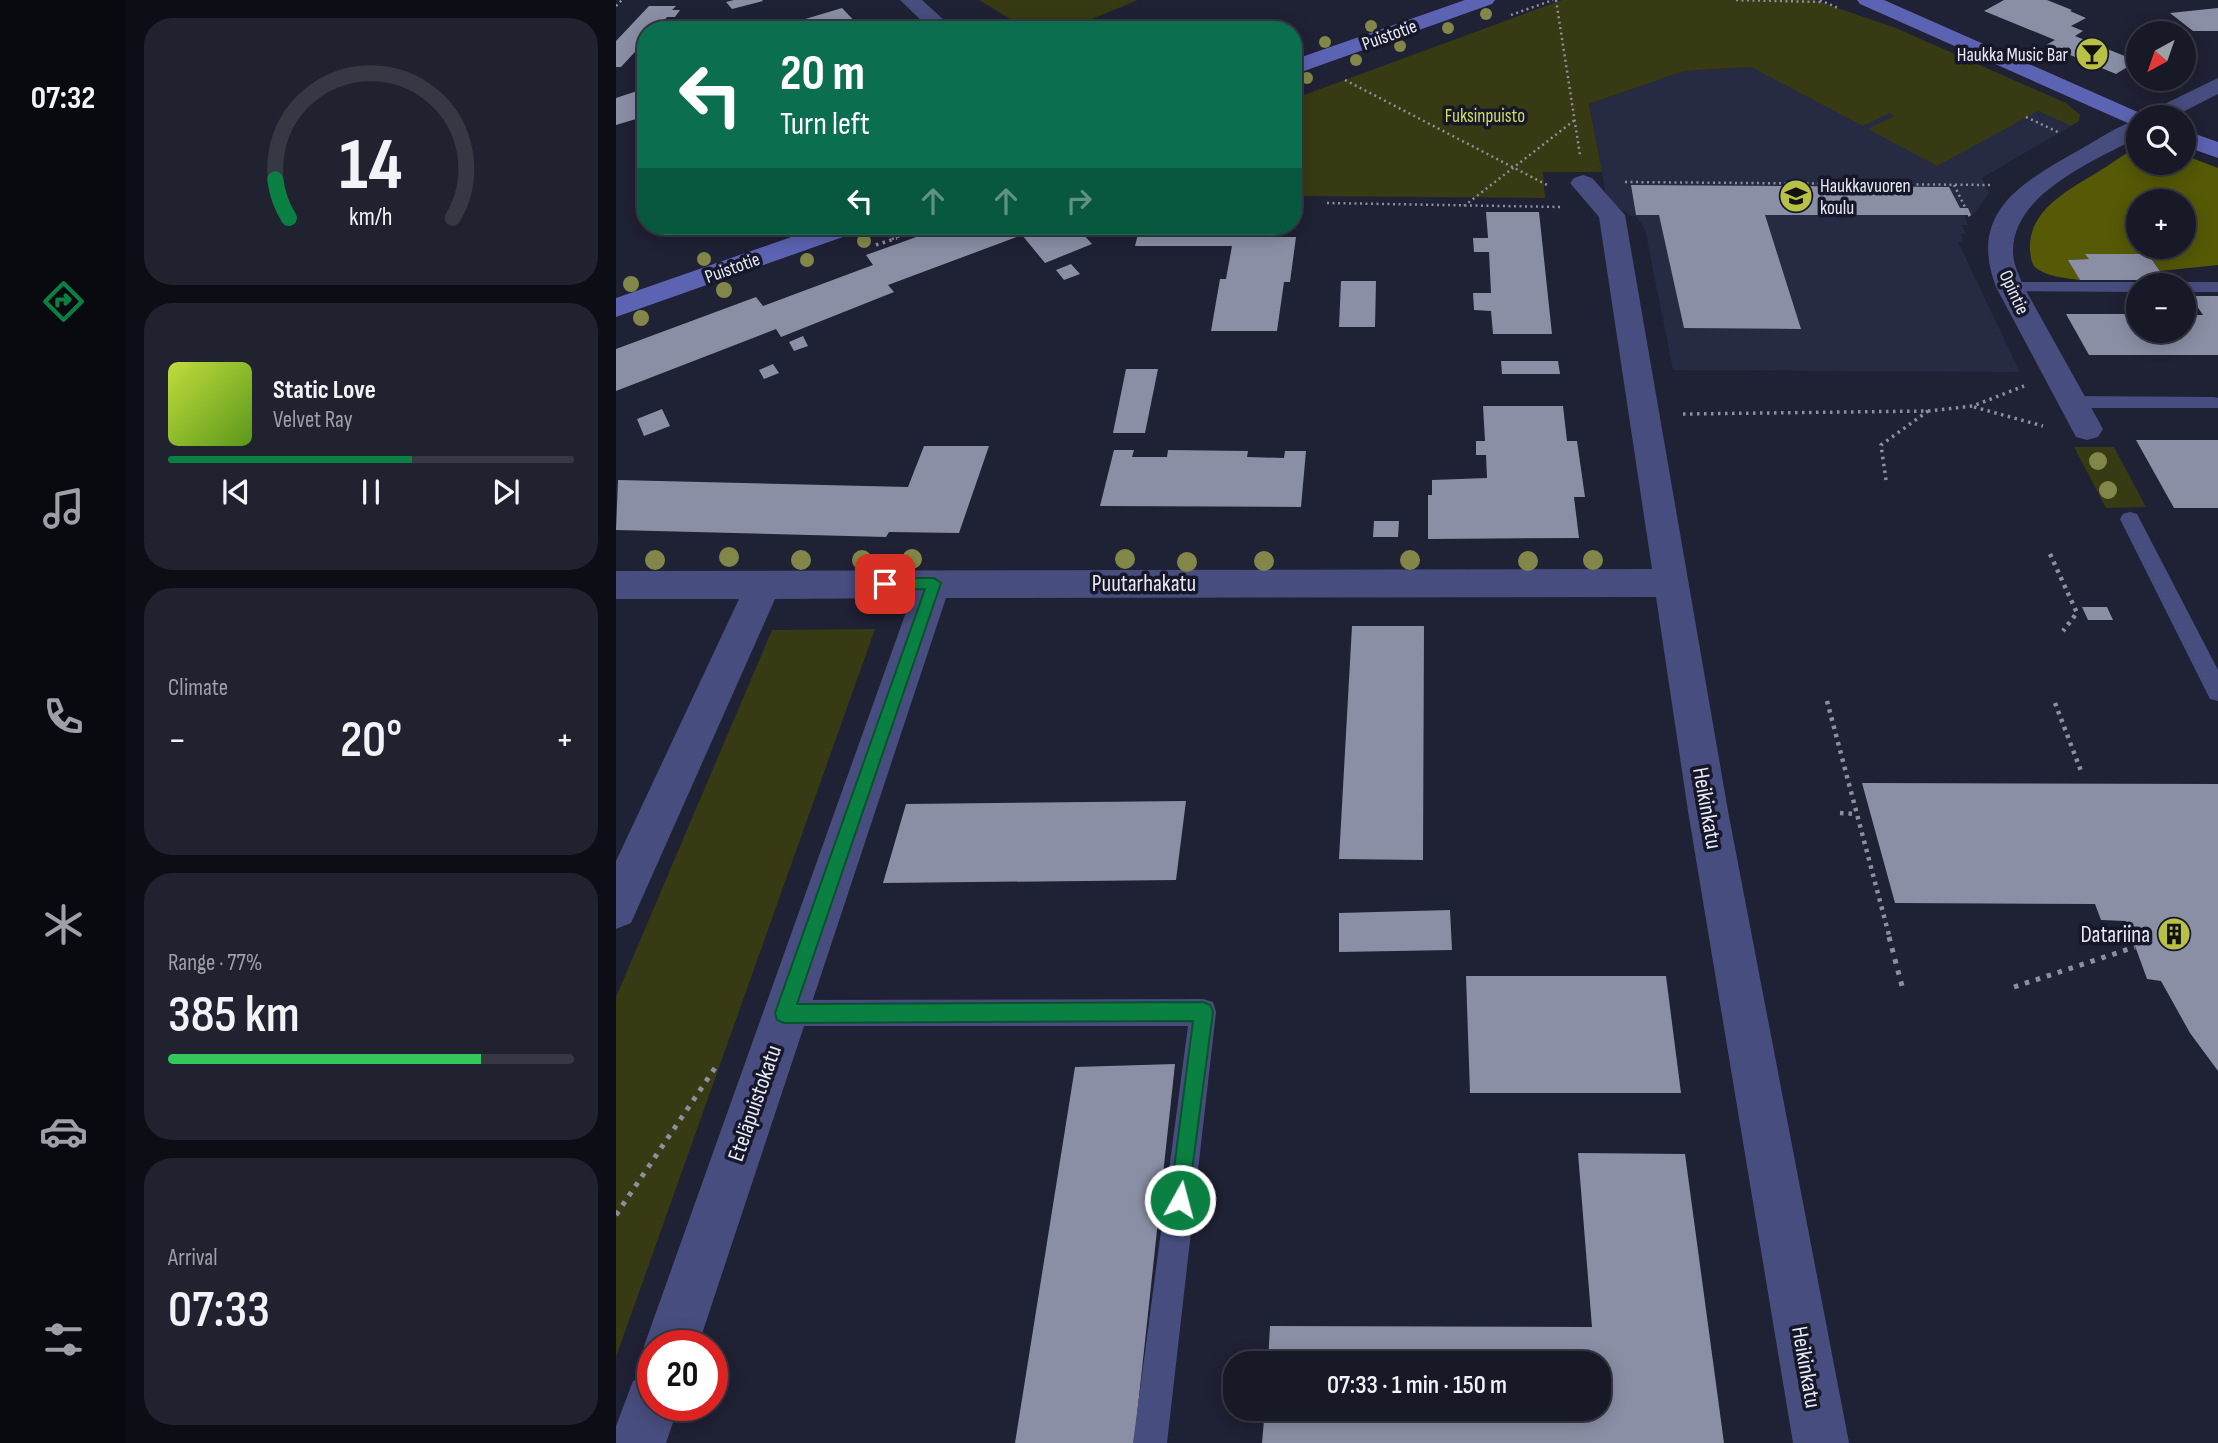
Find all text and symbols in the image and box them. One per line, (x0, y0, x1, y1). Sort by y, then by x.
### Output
street label: Puistotie (1359, 15, 1420, 56)
north arrow (2126, 21, 2196, 91)
map controls (2126, 21, 2196, 343)
bar icon: Haukka Music Bar (2073, 35, 2111, 73)
place label: Haukka Music Bar (1957, 44, 2069, 67)
text: 20 m (780, 45, 865, 104)
icon: left (665, 49, 756, 140)
text: 07:32 (31, 79, 95, 118)
text: Turn left (780, 105, 870, 144)
park label: Fuksinpuisto (1445, 105, 1525, 128)
button: search (2126, 105, 2196, 175)
text: 14 (340, 122, 403, 210)
place label: Haukkavuoren koulu (1820, 175, 1911, 220)
school or university icon: Haukkavuoren koulu (1777, 177, 1815, 215)
icon: left (841, 182, 879, 220)
icon: ahead (914, 182, 952, 220)
icon: ahead (987, 182, 1025, 220)
icon: right (1060, 182, 1098, 220)
button: + (2126, 189, 2196, 259)
text: km/h (349, 201, 393, 232)
street label: Puistotie (702, 248, 763, 289)
street label: Opintie (1993, 267, 2034, 318)
button: − (2126, 273, 2196, 343)
icon: directions (39, 277, 88, 326)
text: Static Love (273, 375, 376, 406)
text: Velvet Ray (273, 406, 353, 434)
icon: previous (217, 473, 255, 511)
icon: pause (352, 473, 390, 511)
icon: next (487, 473, 525, 511)
icon: music (39, 484, 88, 533)
pin (855, 554, 915, 614)
icon: arrive (866, 565, 904, 603)
street label: Puutarhakatu (1092, 570, 1196, 598)
text: Climate (168, 674, 228, 702)
icon: phone (39, 692, 88, 741)
text: 20° (340, 709, 402, 772)
text: − (168, 718, 187, 763)
text: + (555, 718, 574, 763)
street label: Heikinkatu (1686, 765, 1728, 851)
icon: climate (39, 900, 88, 949)
building icon: Datariina (2155, 915, 2193, 953)
place label: Datariina (2080, 921, 2150, 949)
text: Range · 77% (168, 949, 262, 977)
text: 385 km (168, 984, 300, 1047)
street label: Eteläpuistokatu (722, 1042, 788, 1165)
icon: car (39, 1107, 88, 1156)
position arrow (1143, 1163, 1217, 1237)
text: Arrival (168, 1244, 217, 1272)
text: 07:33 (168, 1279, 270, 1342)
icon: filters (39, 1315, 88, 1364)
street label: Heikinkatu (1785, 1324, 1827, 1410)
speed limit sign: 20 (637, 1330, 728, 1421)
text: 07:33 · 1 min · 150 m (1327, 1370, 1507, 1401)

